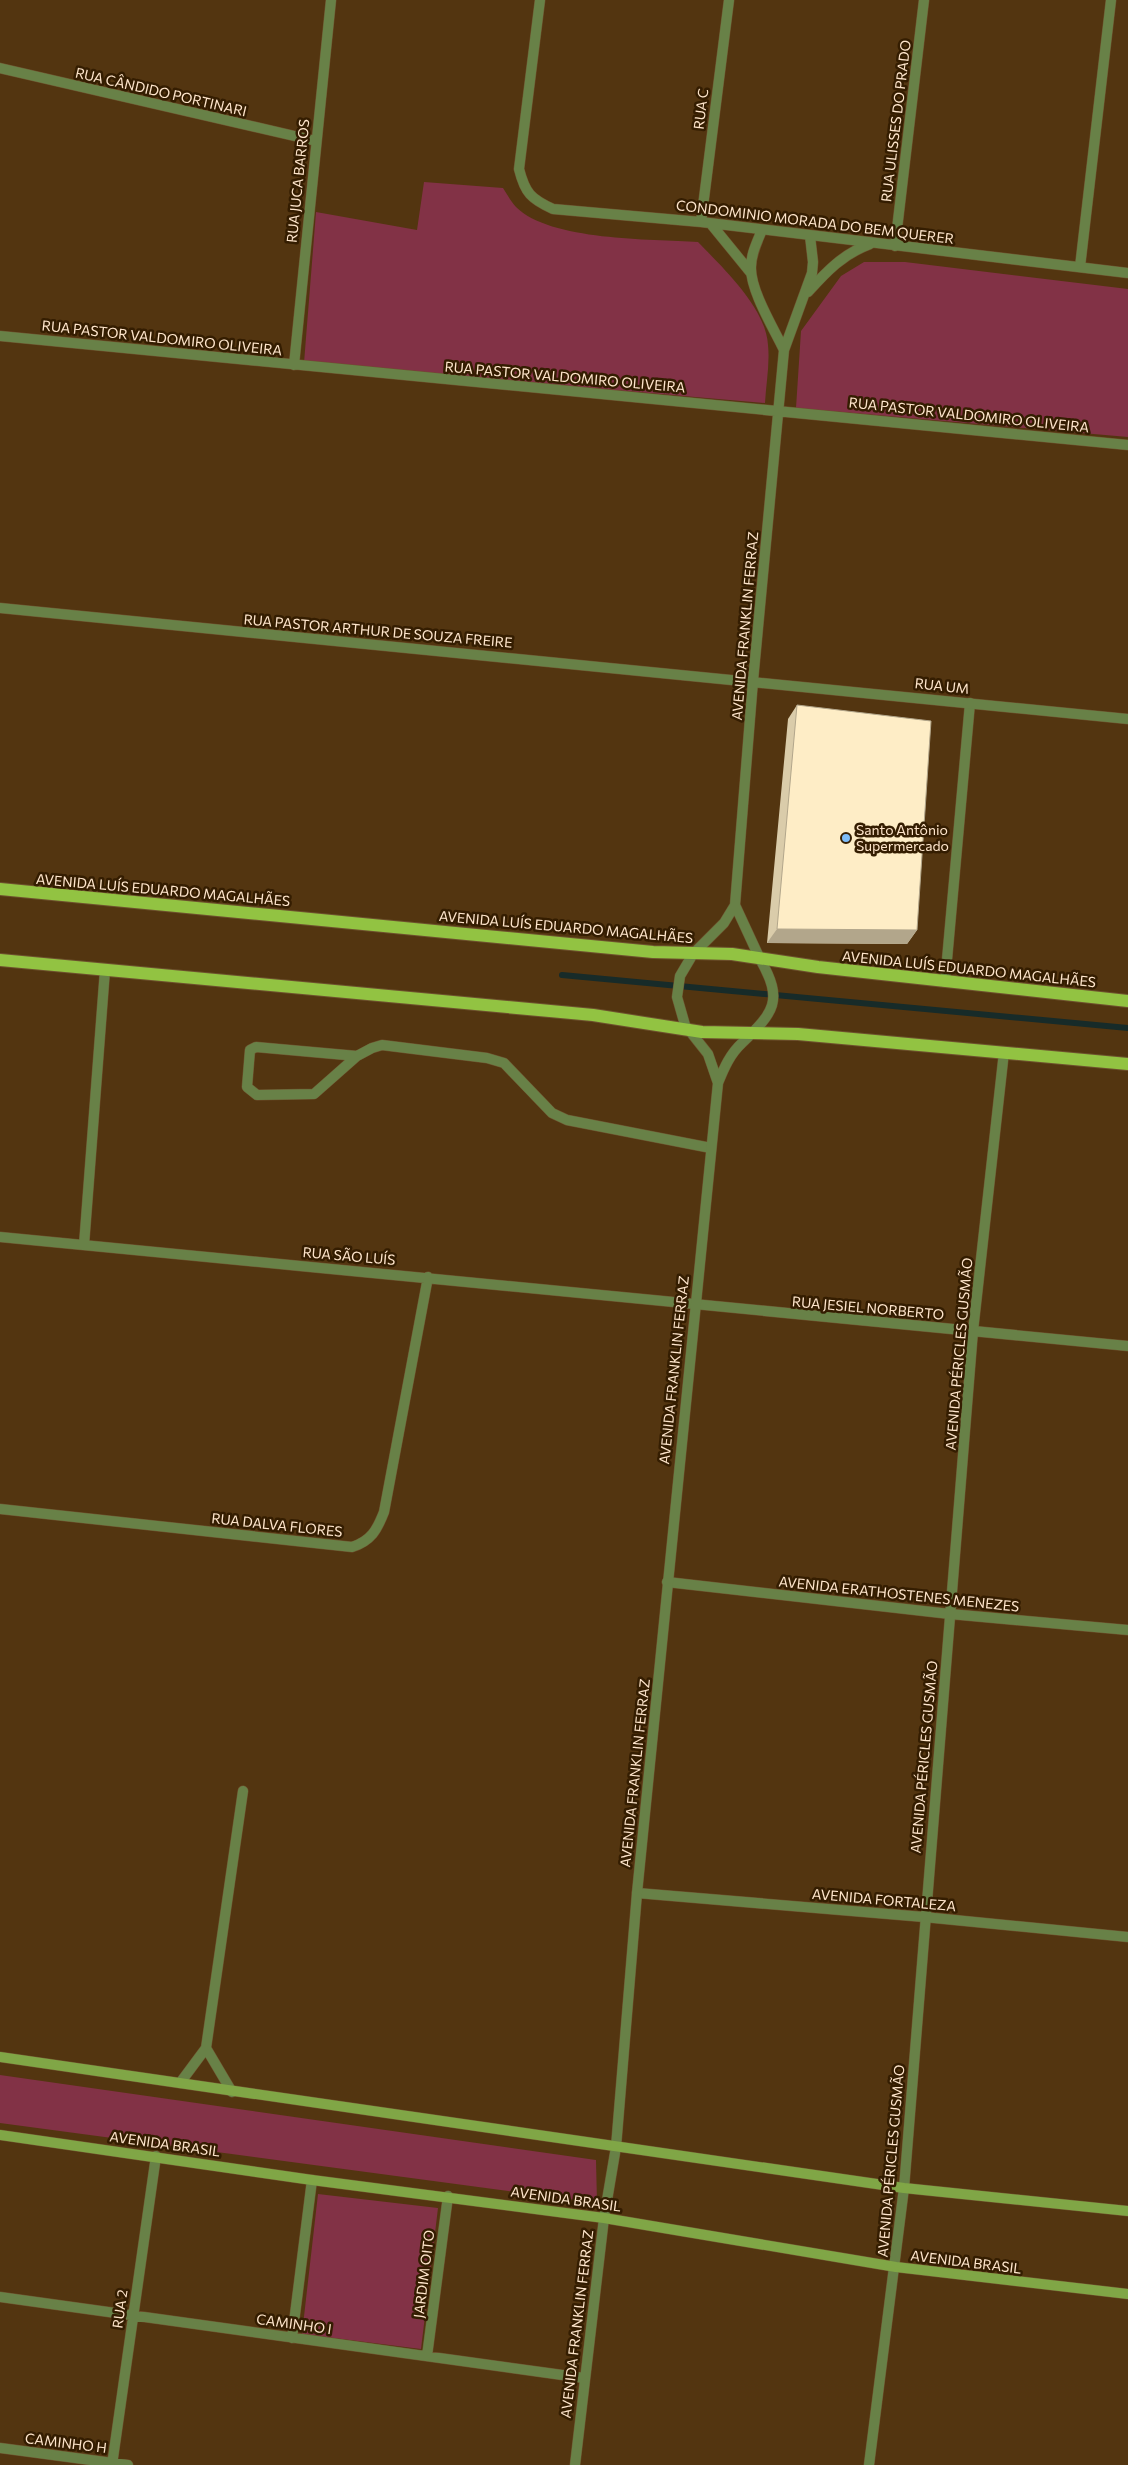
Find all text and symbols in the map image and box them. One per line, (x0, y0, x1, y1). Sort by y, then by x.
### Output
street label: RUA ULISSES DO PRADO (877, 39, 914, 203)
street label: RUA CÂNDIDO PORTINARI (74, 63, 248, 120)
street label: RUA C (690, 88, 711, 130)
street label: RUA JUCA BARROS (283, 118, 312, 244)
street label: CONDOMINIO MORADA DO BEM QUERER (675, 196, 955, 247)
street label: RUA PASTOR VALDOMIRO OLIVEIRA (41, 316, 283, 359)
street label: RUA PASTOR VALDOMIRO OLIVEIRA (444, 358, 686, 396)
street label: RUA PASTOR VALDOMIRO OLIVEIRA (848, 393, 1090, 436)
street label: AVENIDA FRANKLIN FERRAZ (728, 531, 761, 721)
street label: RUA PASTOR ARTHUR DE SOUZA FREIRE (243, 610, 513, 651)
street label: RUA UM (914, 674, 970, 697)
place label: Santo Antônio Supermercado (856, 821, 949, 854)
marker: Santo Antônio Supermercado (840, 832, 852, 844)
street label: AVENIDA LUÍS EDUARDO MAGALHÃES (35, 870, 291, 909)
street label: AVENIDA LUÍS EDUARDO MAGALHÃES (438, 907, 694, 946)
street label: AVENIDA LUÍS EDUARDO MAGALHÃES (841, 947, 1097, 990)
street label: RUA SÃO LUÍS (302, 1243, 396, 1268)
street label: AVENIDA PÉRICLES GUSMÃO (942, 1257, 975, 1451)
street label: AVENIDA FRANKLIN FERRAZ (655, 1275, 692, 1465)
street label: RUA JESIEL NORBERTO (791, 1292, 945, 1323)
street label: RUA DALVA FLORES (211, 1509, 343, 1540)
street label: AVENIDA ERATHOSTENES MENEZES (778, 1572, 1020, 1615)
street label: AVENIDA PÉRICLES GUSMÃO (907, 1660, 940, 1854)
street label: AVENIDA FRANKLIN FERRAZ (616, 1678, 653, 1868)
street label: AVENIDA FORTALEZA (811, 1885, 957, 1914)
street label: AVENIDA PÉRICLES GUSMÃO (874, 2064, 907, 2258)
street label: AVENIDA BRASIL (109, 2127, 221, 2160)
street label: AVENIDA BRASIL (510, 2182, 622, 2215)
street label: JARDIM OITO (410, 2229, 437, 2319)
street label: AVENIDA FRANKLIN FERRAZ (557, 2229, 596, 2419)
street label: AVENIDA BRASIL (910, 2246, 1022, 2277)
street label: RUA 2 (108, 2288, 131, 2329)
street label: CAMINHO I (255, 2310, 333, 2337)
street label: CAMINHO H (24, 2429, 108, 2456)

